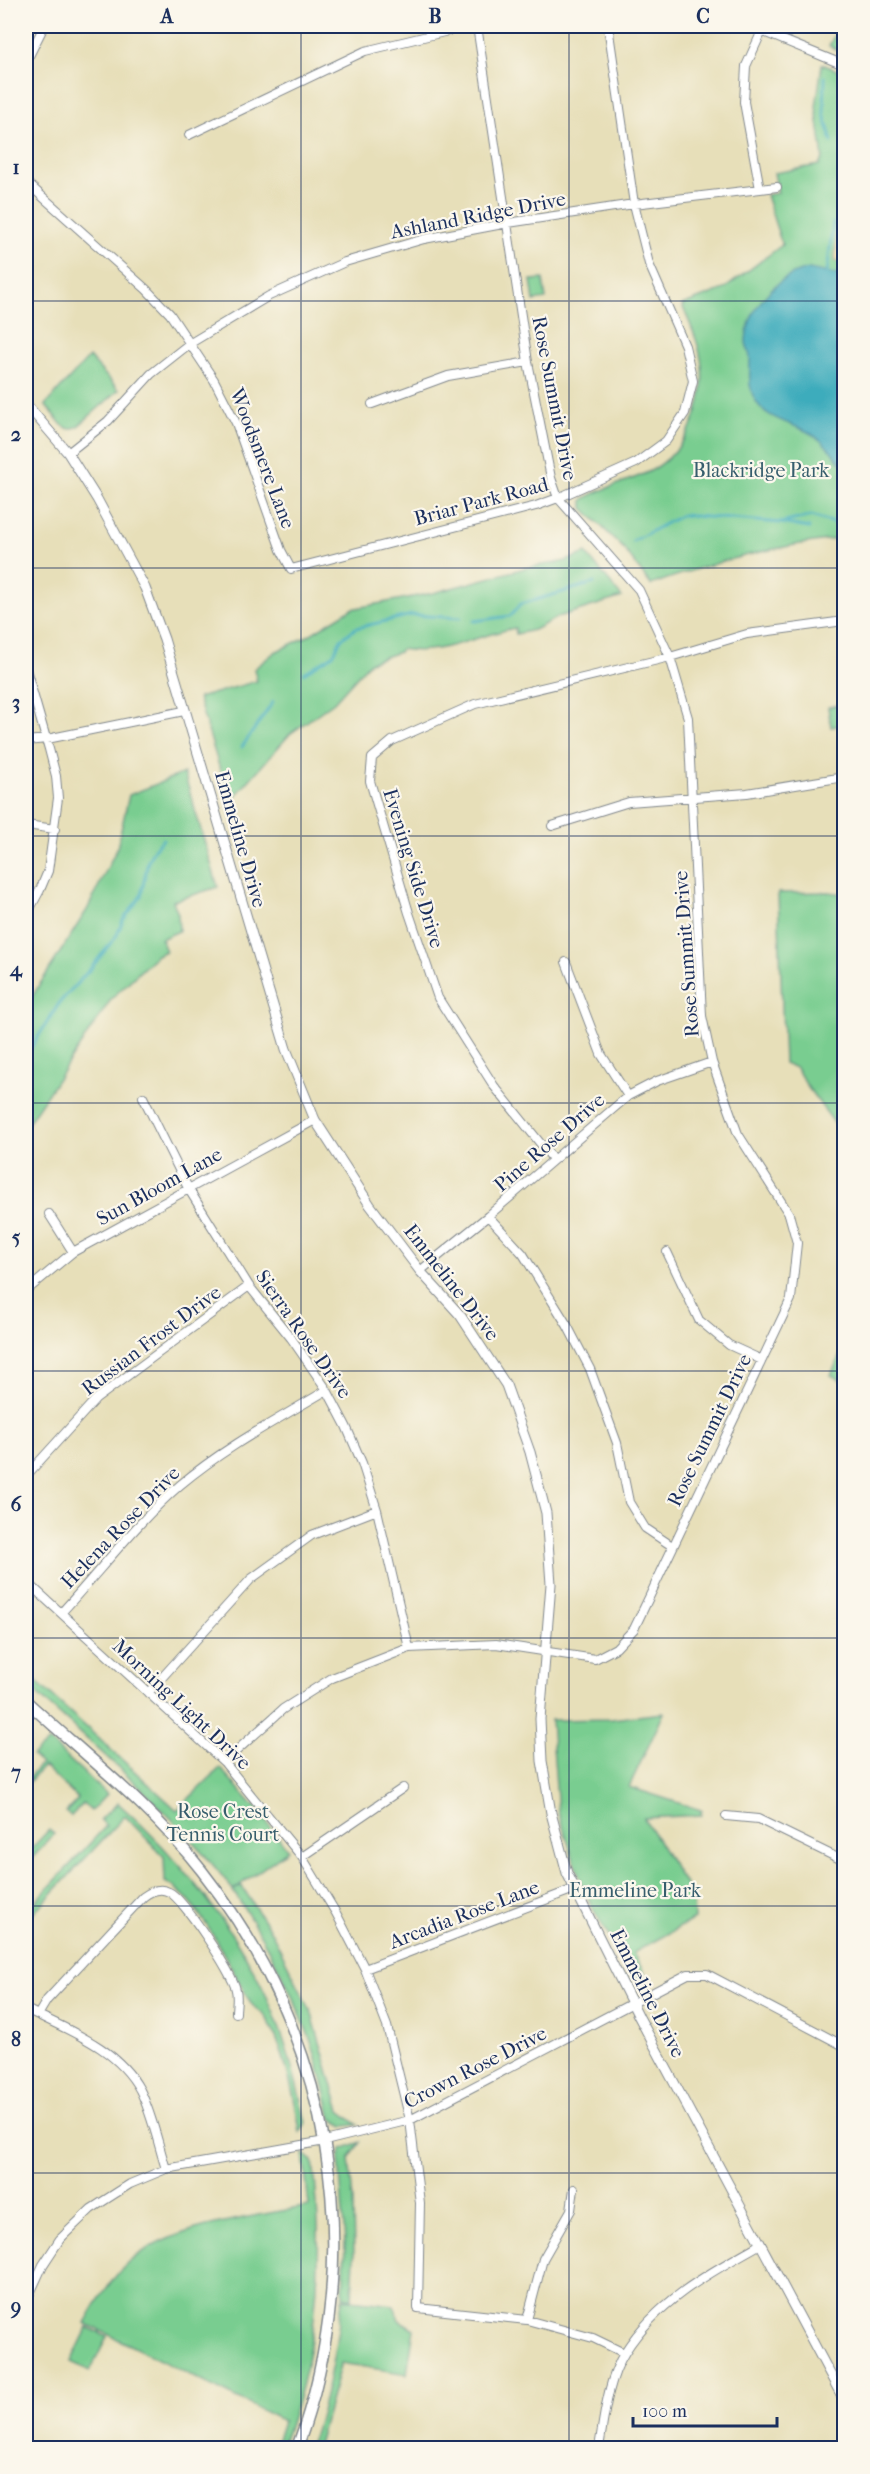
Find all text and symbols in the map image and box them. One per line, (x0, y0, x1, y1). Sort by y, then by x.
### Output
text: A (159, 5, 175, 28)
text: B (428, 5, 442, 28)
text: C (696, 5, 710, 28)
text: 1 (12, 156, 20, 179)
street label: Ashland Ridge Drive (388, 187, 568, 244)
street label: Rose Summit Drive (527, 314, 582, 482)
street label: Woodsmere Lane (225, 384, 300, 532)
text: 2 (11, 423, 21, 446)
park label: Blackridge Park (693, 459, 830, 482)
street label: Briar Park Road (411, 472, 552, 530)
text: 3 (12, 691, 20, 714)
street label: Emmeline Drive (210, 768, 271, 910)
street label: Evening Side Drive (378, 786, 449, 951)
street label: Rose Summit Drive (669, 870, 704, 1038)
text: 4 (9, 958, 23, 982)
street label: Pine Rose Drive (490, 1088, 609, 1196)
street label: Sun Bloom Lane (93, 1142, 226, 1230)
street label: Emmeline Drive (399, 1220, 504, 1345)
text: 5 (12, 1226, 21, 1249)
street label: Sierra Rose Drive (251, 1266, 356, 1403)
street label: Russian Frost Drive (77, 1281, 225, 1400)
street label: Rose Summit Drive (663, 1350, 756, 1510)
street label: Helena Rose Drive (56, 1462, 184, 1593)
text: 6 (11, 1493, 23, 1516)
street label: Morning Light Drive (108, 1634, 256, 1774)
text: 7 (10, 1761, 21, 1784)
park label: Rose Crest Tennis Court (166, 1800, 280, 1846)
street label: Arcadia Rose Lane (385, 1875, 542, 1954)
park label: Emmeline Park (569, 1879, 702, 1902)
street label: Emmeline Drive (605, 1925, 690, 2061)
street label: Crown Rose Drive (400, 2021, 551, 2113)
text: 8 (11, 2028, 21, 2051)
text: 9 (10, 2296, 21, 2319)
scale bar (633, 2390, 777, 2428)
text: 100 m (642, 2401, 687, 2422)

